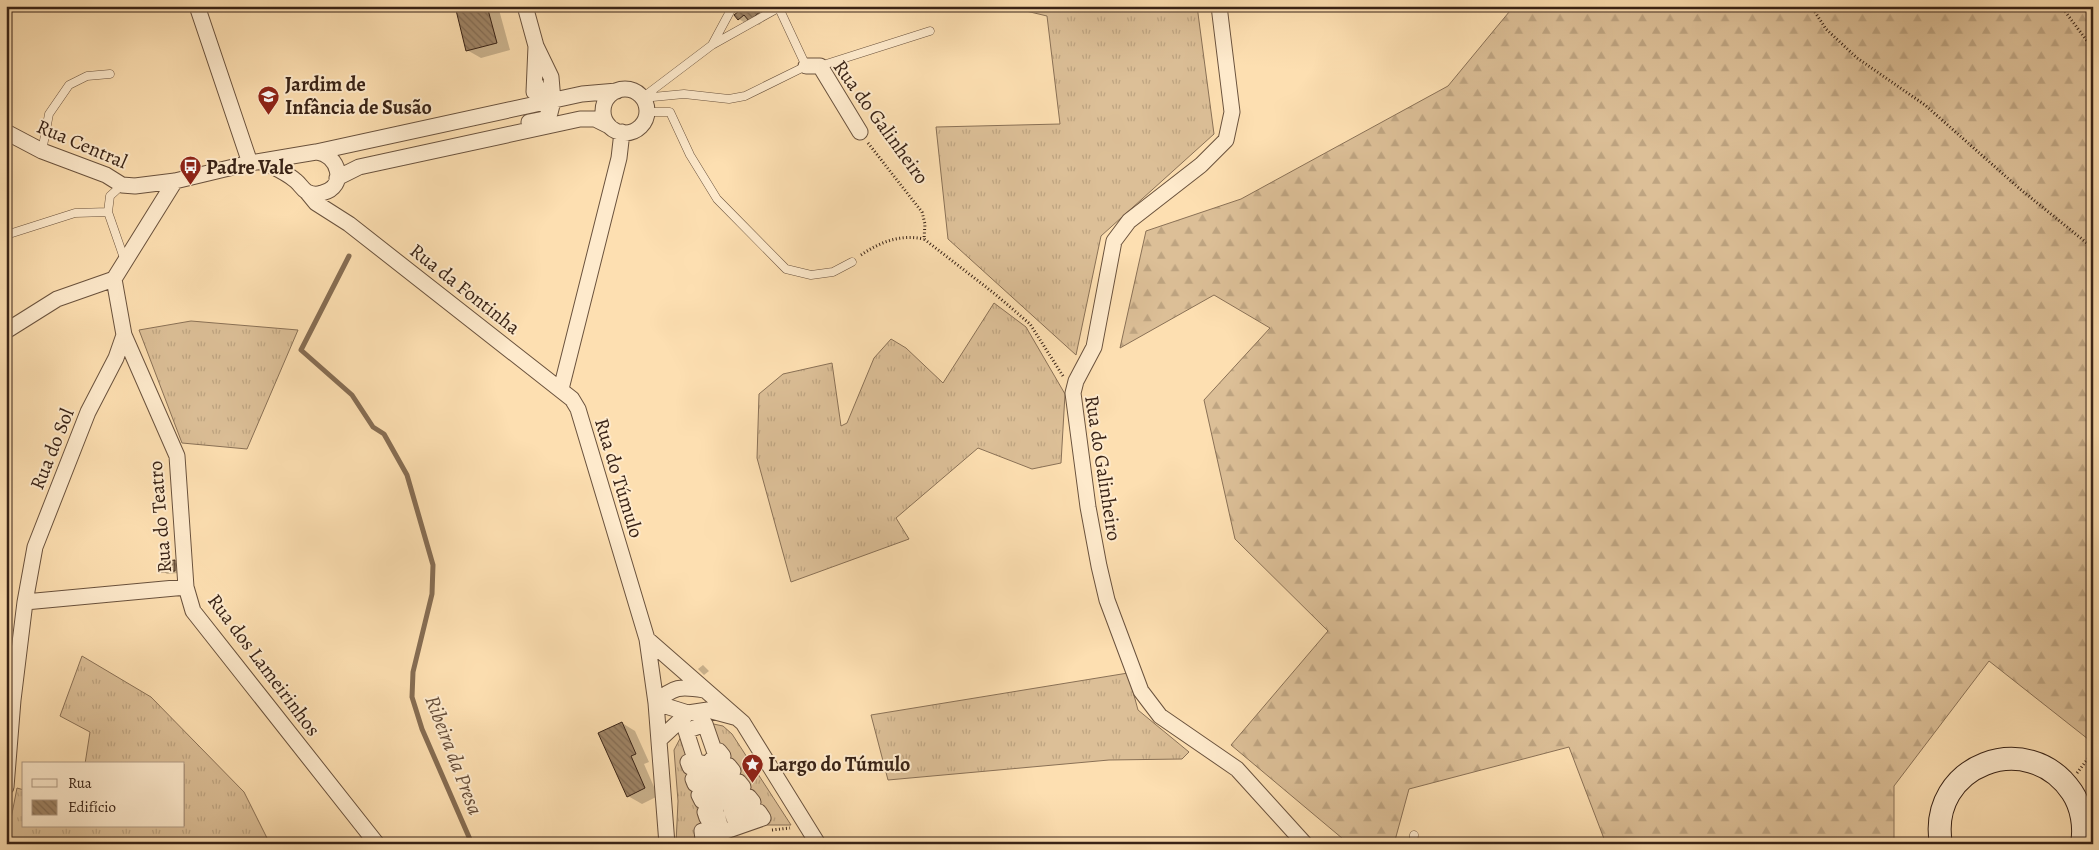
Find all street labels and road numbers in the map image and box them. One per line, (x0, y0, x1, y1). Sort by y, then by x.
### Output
street label: Rua do Galinheiro (827, 55, 935, 189)
street label: Rua Central (33, 113, 132, 175)
street label: Rua da Fontinha (404, 237, 526, 341)
street label: Rua do Galinheiro (1078, 393, 1128, 543)
street label: Rua do Sol (23, 404, 81, 494)
street label: Rua do Túmulo (588, 415, 650, 541)
street label: Rua do Teatro (142, 460, 178, 574)
street label: Rua dos Lameirinhos (201, 588, 327, 742)

